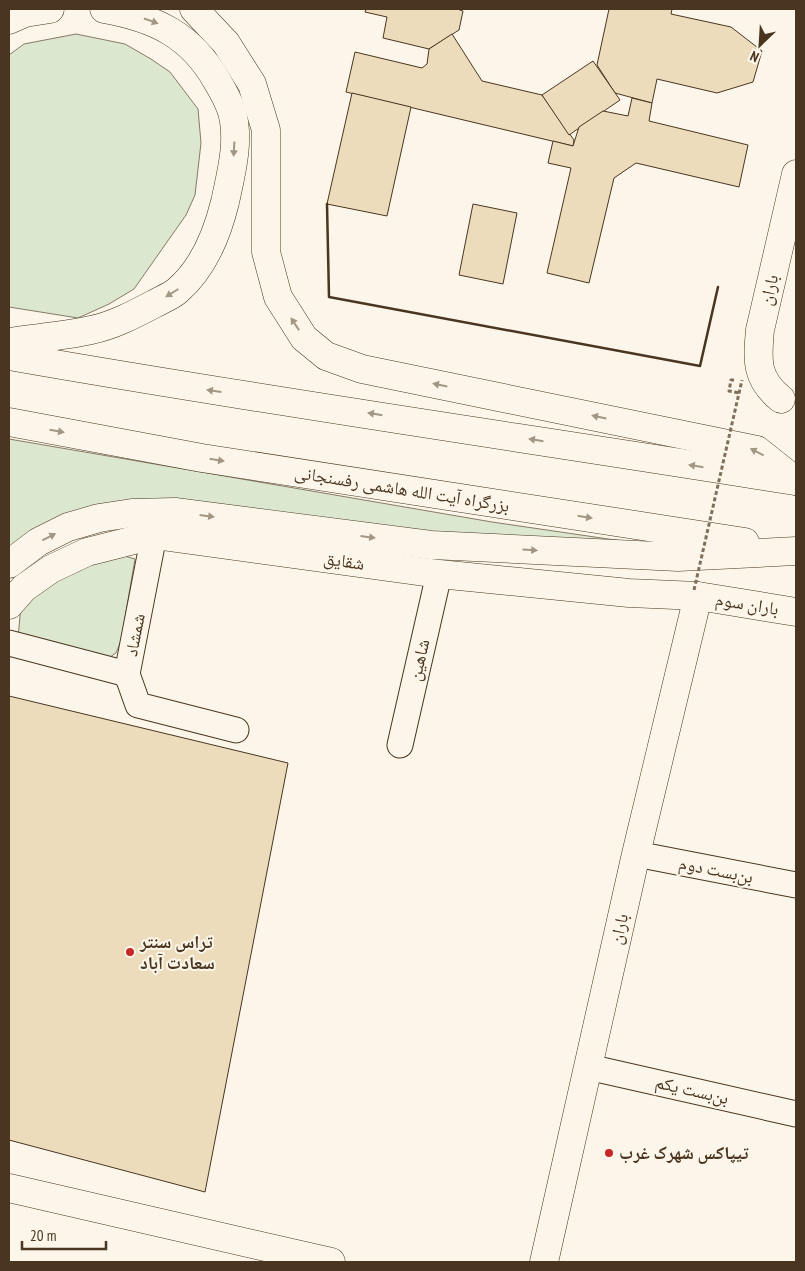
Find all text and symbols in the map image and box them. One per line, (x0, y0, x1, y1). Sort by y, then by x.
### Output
one-way arrow (144, 18, 159, 26)
north arrow (735, 20, 785, 70)
text: N (747, 47, 762, 67)
one-way arrow (229, 141, 237, 157)
street label: باران (754, 272, 783, 308)
one-way arrow (165, 288, 179, 298)
one-way arrow (290, 317, 300, 331)
one-way arrow (431, 380, 447, 388)
one-way arrow (206, 387, 222, 395)
one-way arrow (367, 410, 383, 418)
one-way arrow (591, 413, 607, 421)
one-way arrow (49, 428, 65, 436)
one-way arrow (527, 436, 543, 444)
one-way arrow (750, 448, 765, 456)
one-way arrow (209, 457, 225, 465)
street label: بزرگراه آیت الله هاشمی رفسنجانی (293, 460, 511, 517)
one-way arrow (688, 461, 704, 469)
one-way arrow (199, 513, 215, 521)
one-way arrow (577, 513, 593, 521)
one-way arrow (42, 533, 56, 541)
one-way arrow (361, 533, 377, 541)
street label: شقایق (322, 546, 366, 575)
one-way arrow (522, 546, 538, 554)
street label: باران سوم (713, 587, 781, 621)
street label: شمشاد (119, 611, 150, 658)
street label: شاهین (403, 637, 435, 683)
street label: بن‌بست دوم (677, 851, 755, 889)
street label: باران (604, 911, 633, 947)
place label: تراس سنتر سعادت آباد (139, 930, 215, 974)
marker: تراس سنتر سعادت آباد (124, 946, 136, 958)
street label: بن‌بست یکم (653, 1070, 731, 1110)
place label: تیپاکس شهرک غرب (619, 1141, 749, 1164)
marker: تیپاکس شهرک غرب (603, 1147, 615, 1159)
scale bar (22, 1218, 106, 1250)
text: 20 m (30, 1226, 56, 1245)

